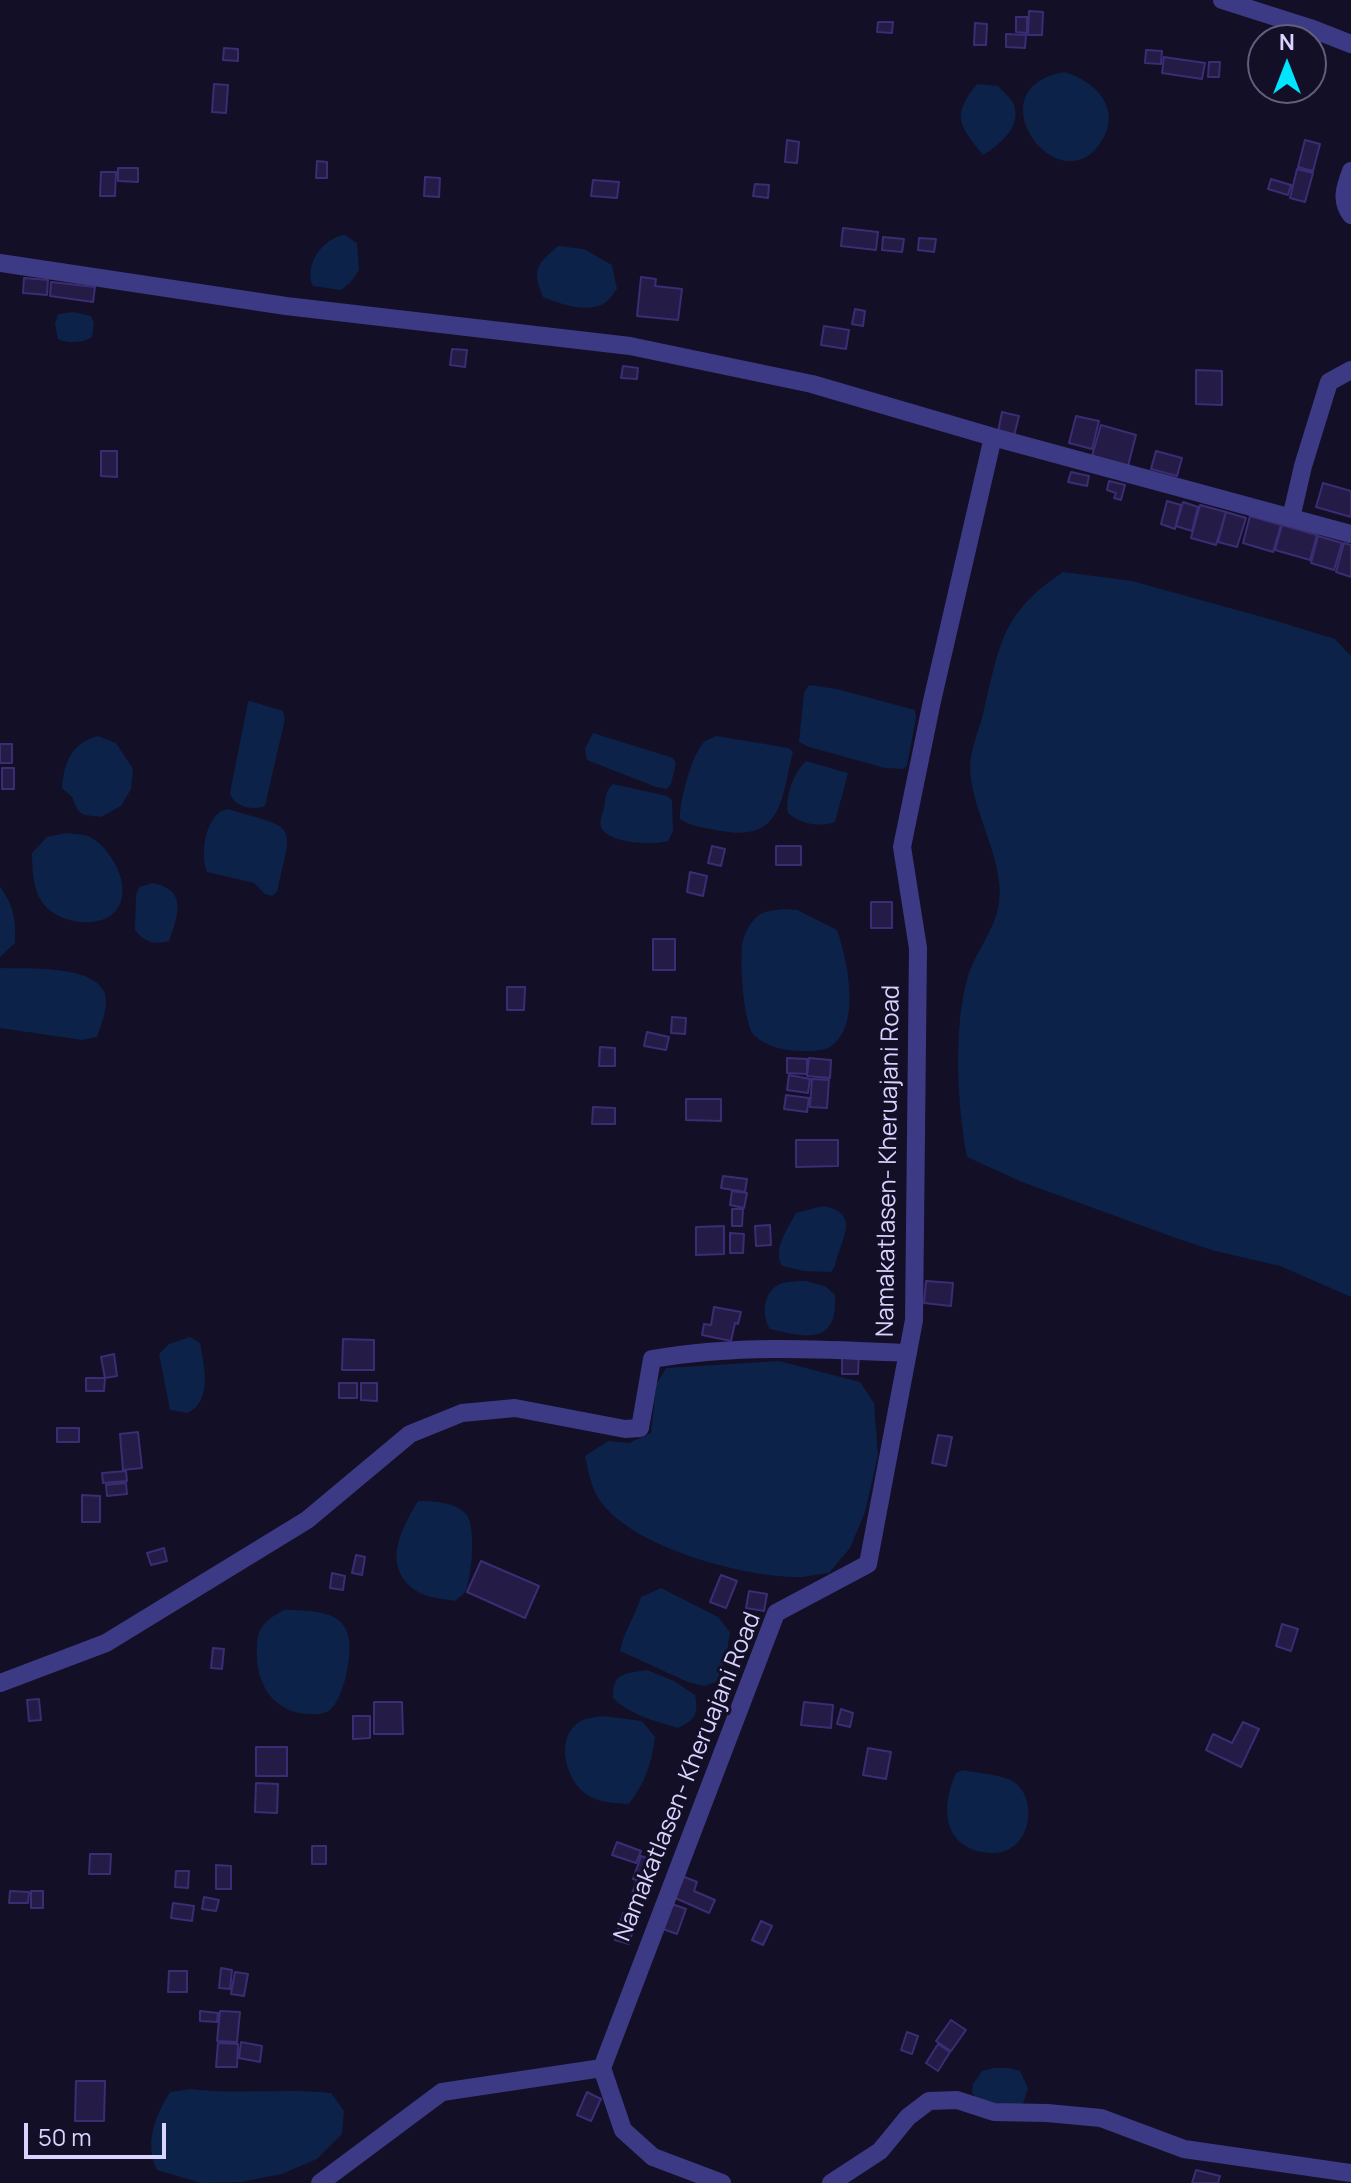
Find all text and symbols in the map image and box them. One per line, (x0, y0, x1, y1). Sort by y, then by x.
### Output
north arrow (1247, 24, 1327, 104)
text: N (1279, 27, 1295, 57)
street label: Namakatlasen- Kheruajani Road (872, 985, 906, 1337)
street label: Namakatlasen- Kheruajani Road (609, 1608, 767, 1946)
scale bar (28, 2107, 170, 2157)
text: 50 m (38, 2120, 92, 2153)

